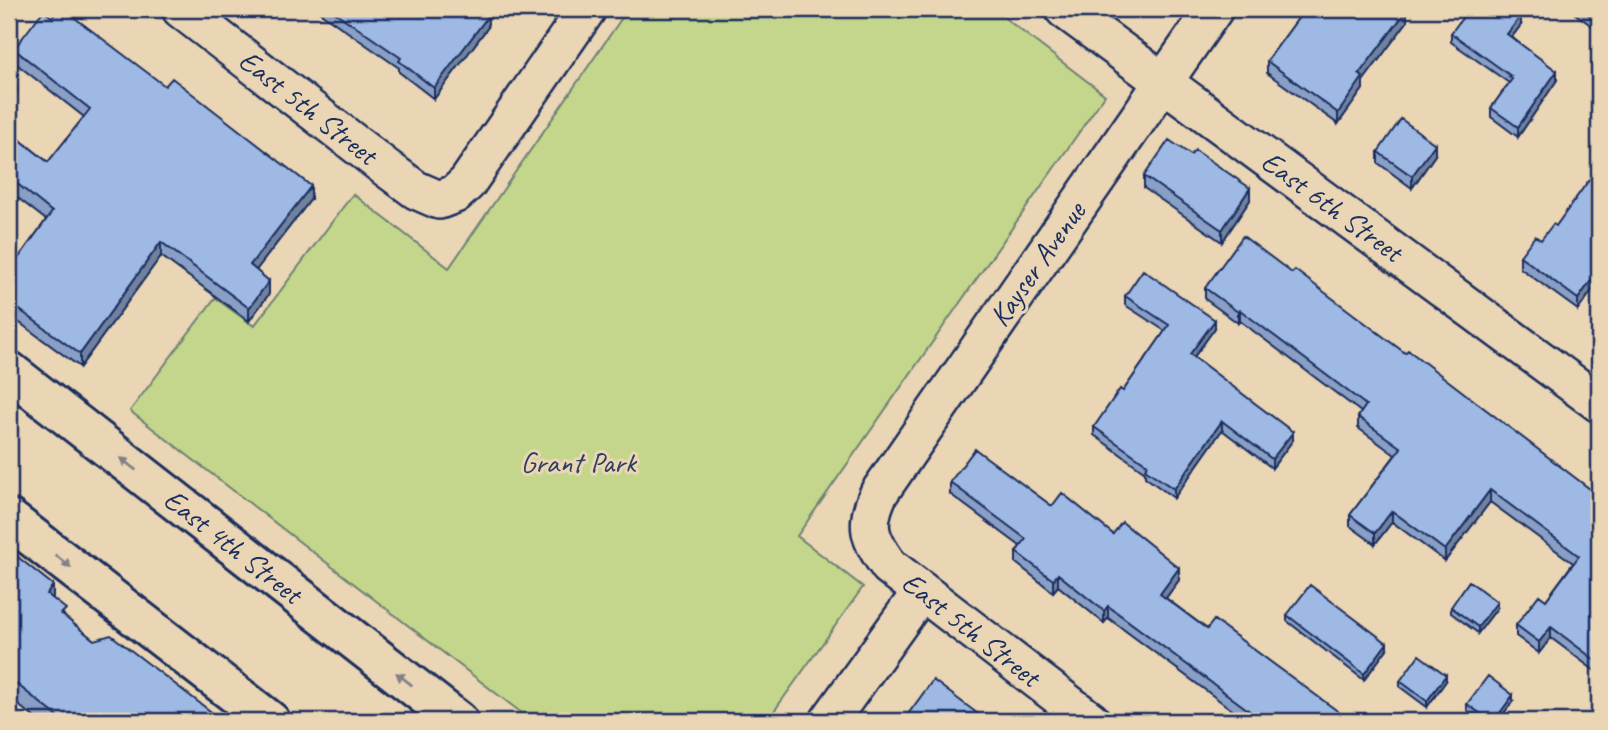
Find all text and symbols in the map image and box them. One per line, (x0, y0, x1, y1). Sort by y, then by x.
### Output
street label: East 5th Street (231, 41, 387, 175)
street label: East 6th Street (1254, 142, 1413, 272)
street label: Kayser Avenue (980, 193, 1095, 334)
park label: Grant Park (520, 443, 638, 481)
one-way arrow (120, 457, 138, 472)
street label: East 4th Street (156, 480, 312, 614)
one-way arrow (53, 553, 71, 568)
street label: East 5th Street (894, 563, 1050, 697)
one-way arrow (396, 672, 414, 687)

